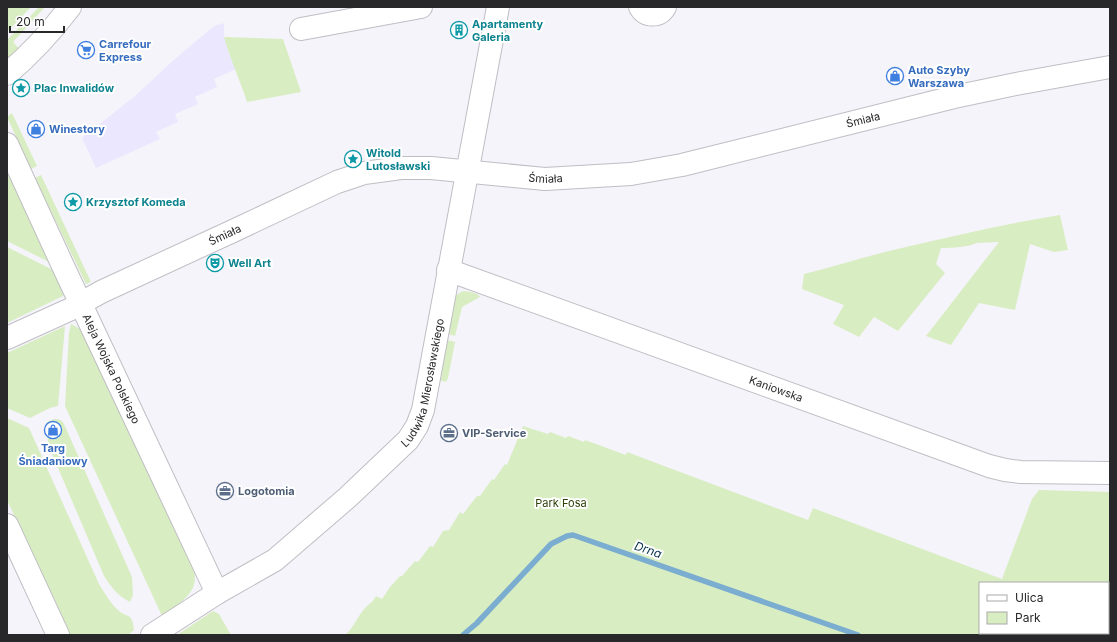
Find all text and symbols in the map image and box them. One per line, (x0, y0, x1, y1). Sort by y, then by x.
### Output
scale bar (10, 8, 64, 34)
text: 20 m (16, 14, 45, 29)
place label: Apartamenty Galeria (472, 17, 544, 44)
building icon: Apartamenty Galeria (449, 20, 469, 40)
place label: Carrefour Express (99, 37, 152, 64)
supermarket icon: Carrefour Express (76, 40, 96, 60)
place label: Auto Szyby Warszawa (908, 63, 970, 90)
shop icon: Auto Szyby Warszawa (885, 66, 905, 86)
place icon: Plac Inwalidów (11, 78, 31, 98)
place label: Plac Inwalidów (34, 81, 115, 95)
street label: Śmiała (845, 109, 881, 131)
shop icon: Winestory (26, 119, 46, 139)
place label: Winestory (49, 122, 105, 136)
place label: Witold Lutosławski (366, 146, 430, 173)
place icon: Witold Lutosławski (343, 149, 363, 169)
street label: Śmiała (528, 170, 563, 186)
place icon: Krzysztof Komeda (63, 192, 83, 212)
place label: Krzysztof Komeda (86, 195, 186, 209)
street label: Śmiała (206, 221, 243, 248)
theatre icon: Well Art (205, 253, 225, 273)
place label: Well Art (228, 256, 271, 270)
street label: Aleja Wojska Polskiego (80, 312, 144, 426)
street label: Ludwika Mierosławskiego (398, 317, 447, 450)
street label: Kaniowska (747, 373, 805, 405)
shop icon: Targ Śniadaniowy (43, 420, 63, 440)
office icon: VIP-Service (439, 423, 459, 443)
place label: VIP-Service (462, 426, 527, 440)
place label: Targ Śniadaniowy (18, 441, 88, 468)
office icon: Logotomia (215, 481, 235, 501)
place label: Logotomia (238, 484, 295, 498)
park label: Park Fosa (535, 496, 587, 510)
water label: Drna (633, 538, 664, 561)
legend (979, 582, 1109, 634)
text: Ulica (1015, 590, 1043, 605)
text: Park (1015, 610, 1041, 625)

